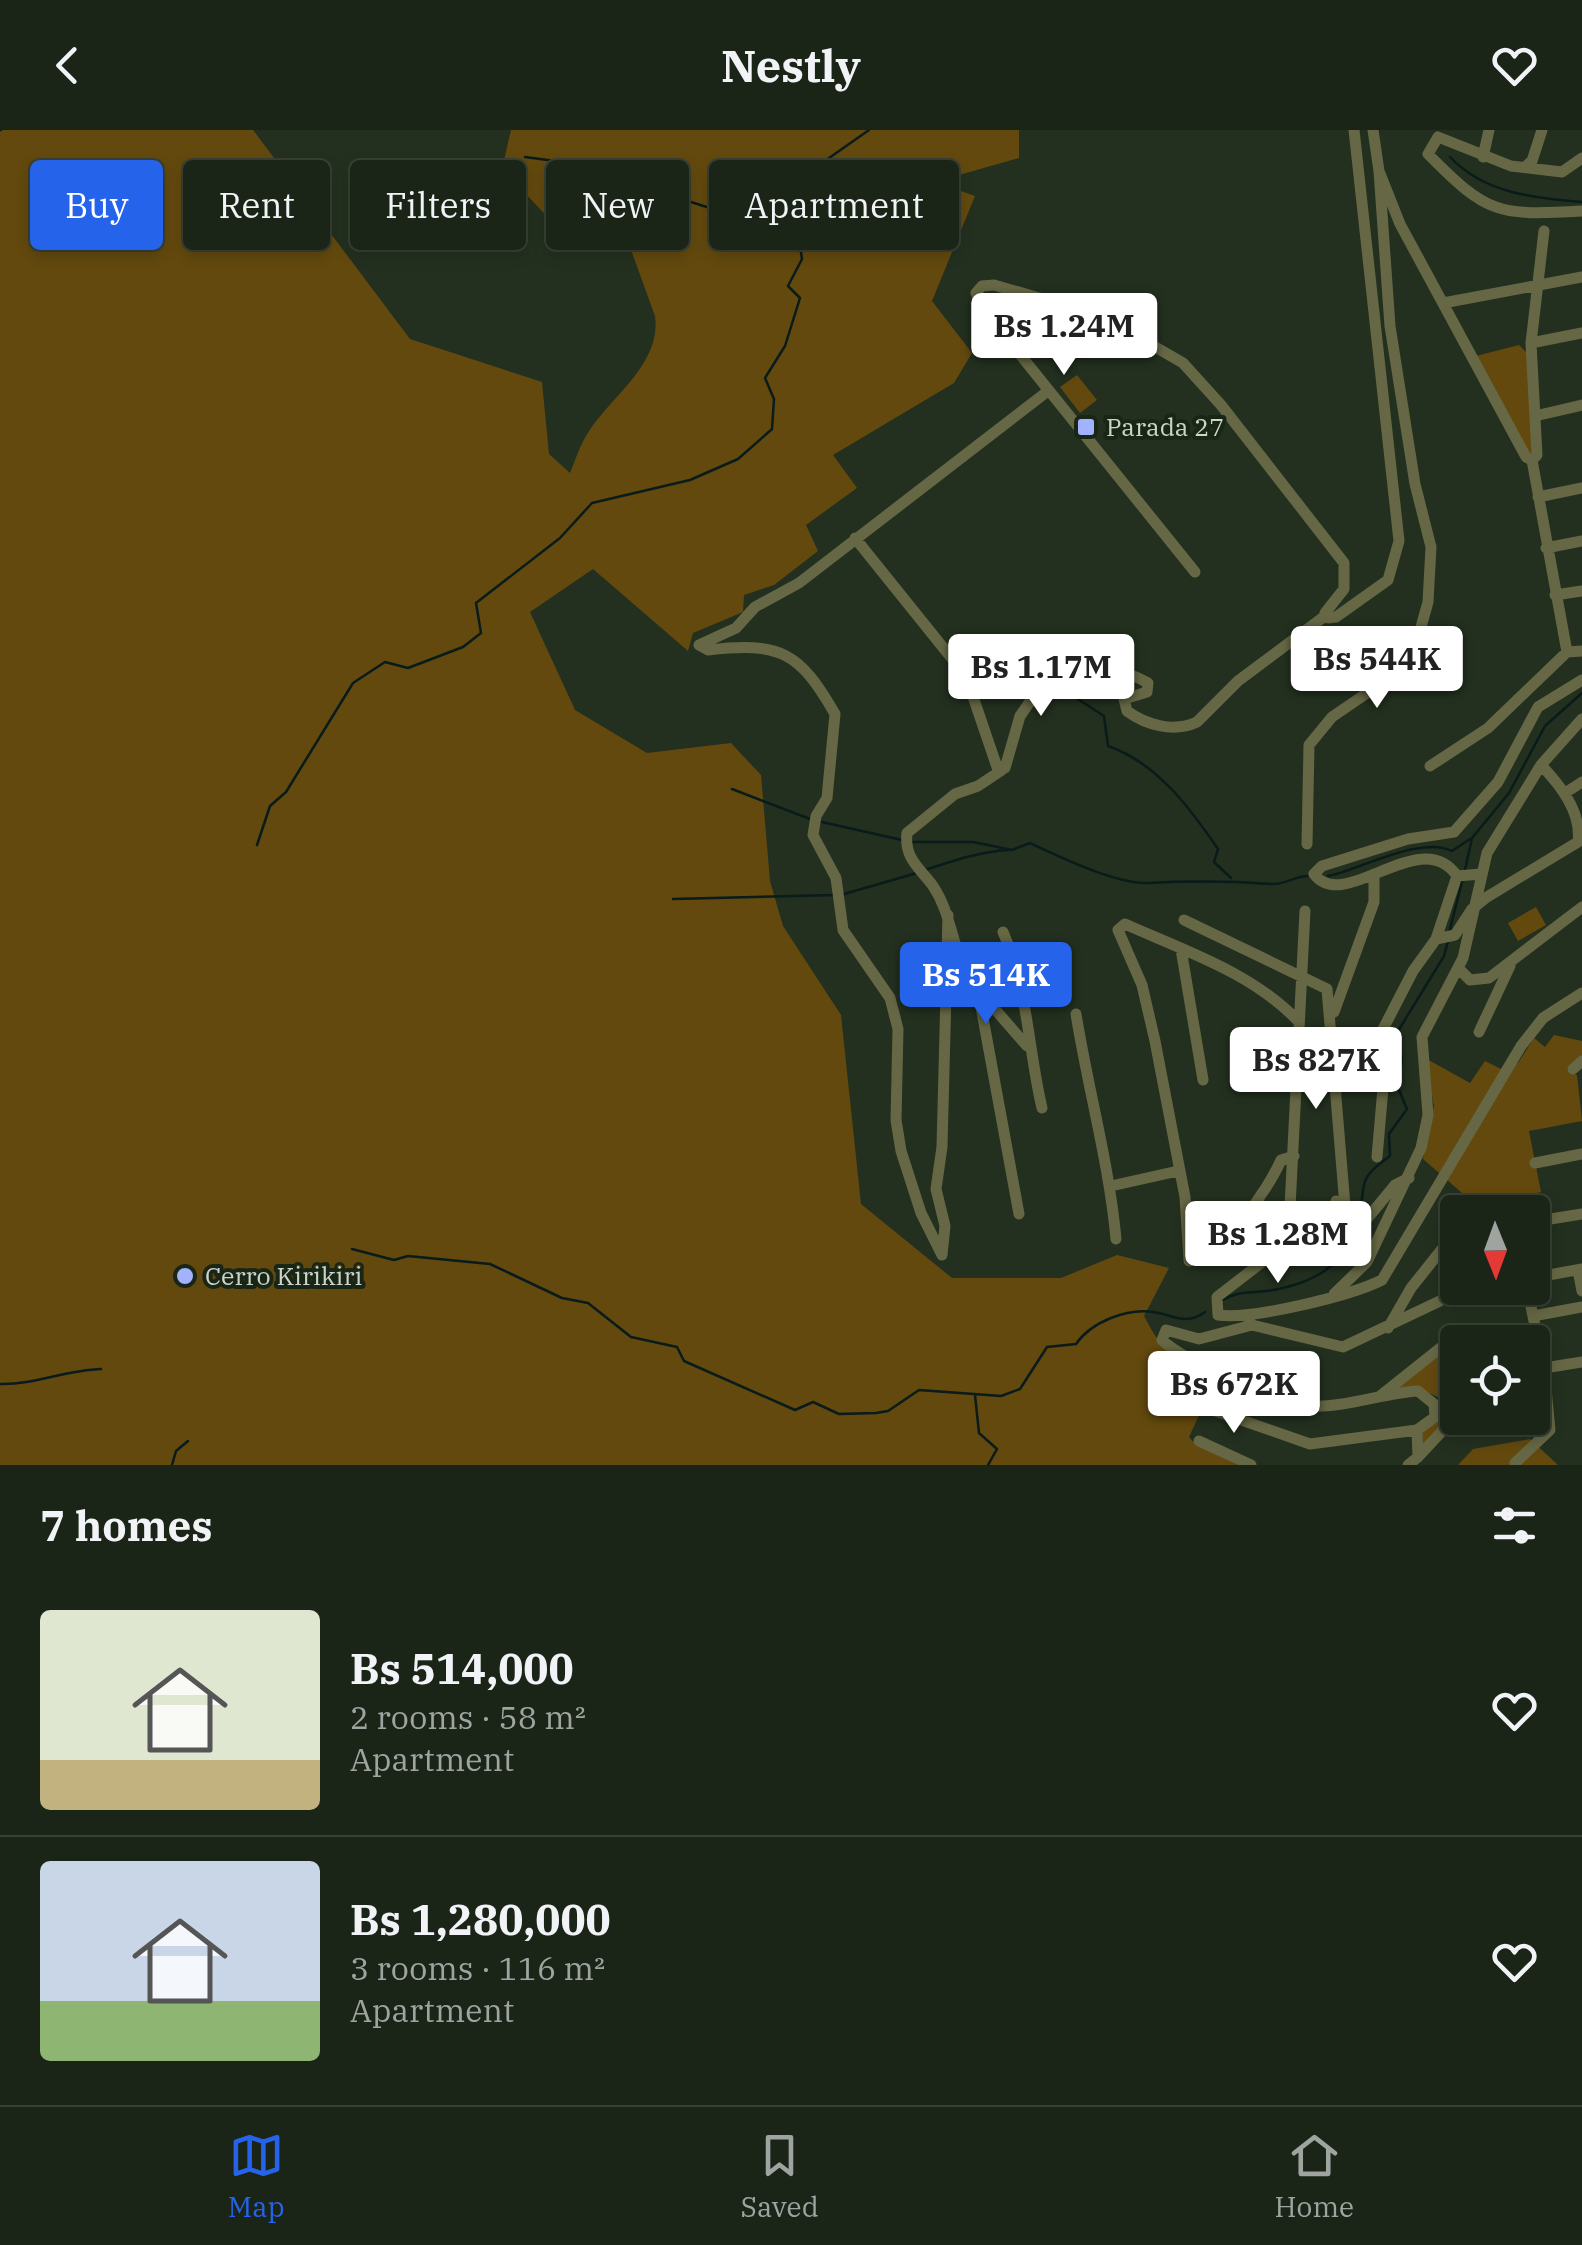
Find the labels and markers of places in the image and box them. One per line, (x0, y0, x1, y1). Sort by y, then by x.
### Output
pin: Bs 1.24M (961, 293, 1167, 378)
place label: Parada 27 (1106, 410, 1224, 443)
marker: Parada 27 (1075, 416, 1097, 438)
pin: Bs 544K (1285, 626, 1469, 711)
pin: Bs 1.17M (938, 634, 1144, 719)
pin: Bs 514K (894, 942, 1078, 1027)
pin: Bs 827K (1224, 1027, 1408, 1112)
pin: Bs 1.28M (1175, 1201, 1381, 1286)
place label: Cerro Kirikiri (205, 1259, 362, 1292)
marker: Cerro Kirikiri (174, 1265, 196, 1287)
pin: Bs 672K (1142, 1351, 1326, 1436)

